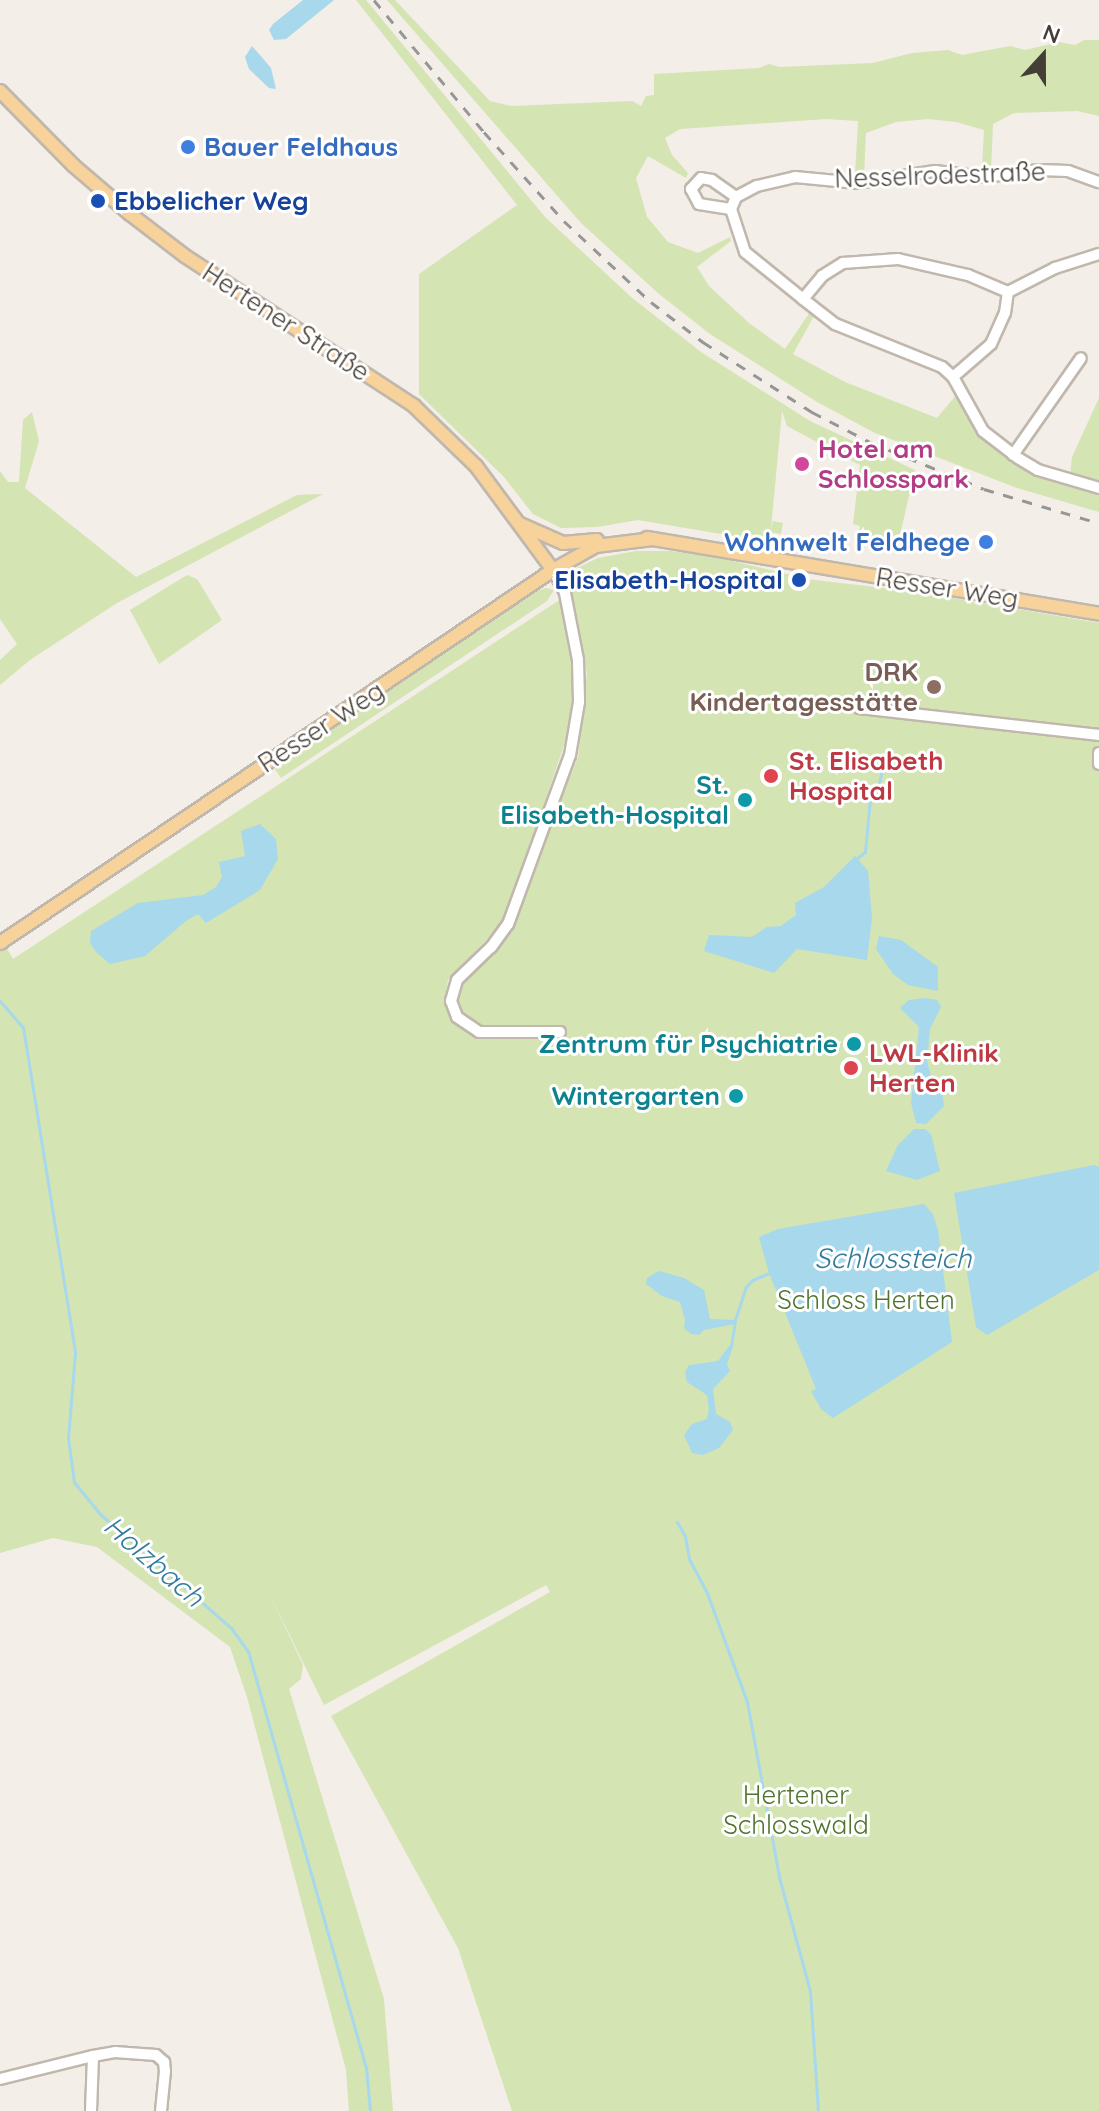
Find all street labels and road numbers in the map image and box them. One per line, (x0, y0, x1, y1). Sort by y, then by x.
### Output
street label: Nesselrodestraße (834, 156, 1046, 194)
street label: Hertener Straße (197, 256, 375, 388)
street label: Resser Weg (874, 561, 1020, 615)
street label: Resser Weg (252, 675, 390, 779)

